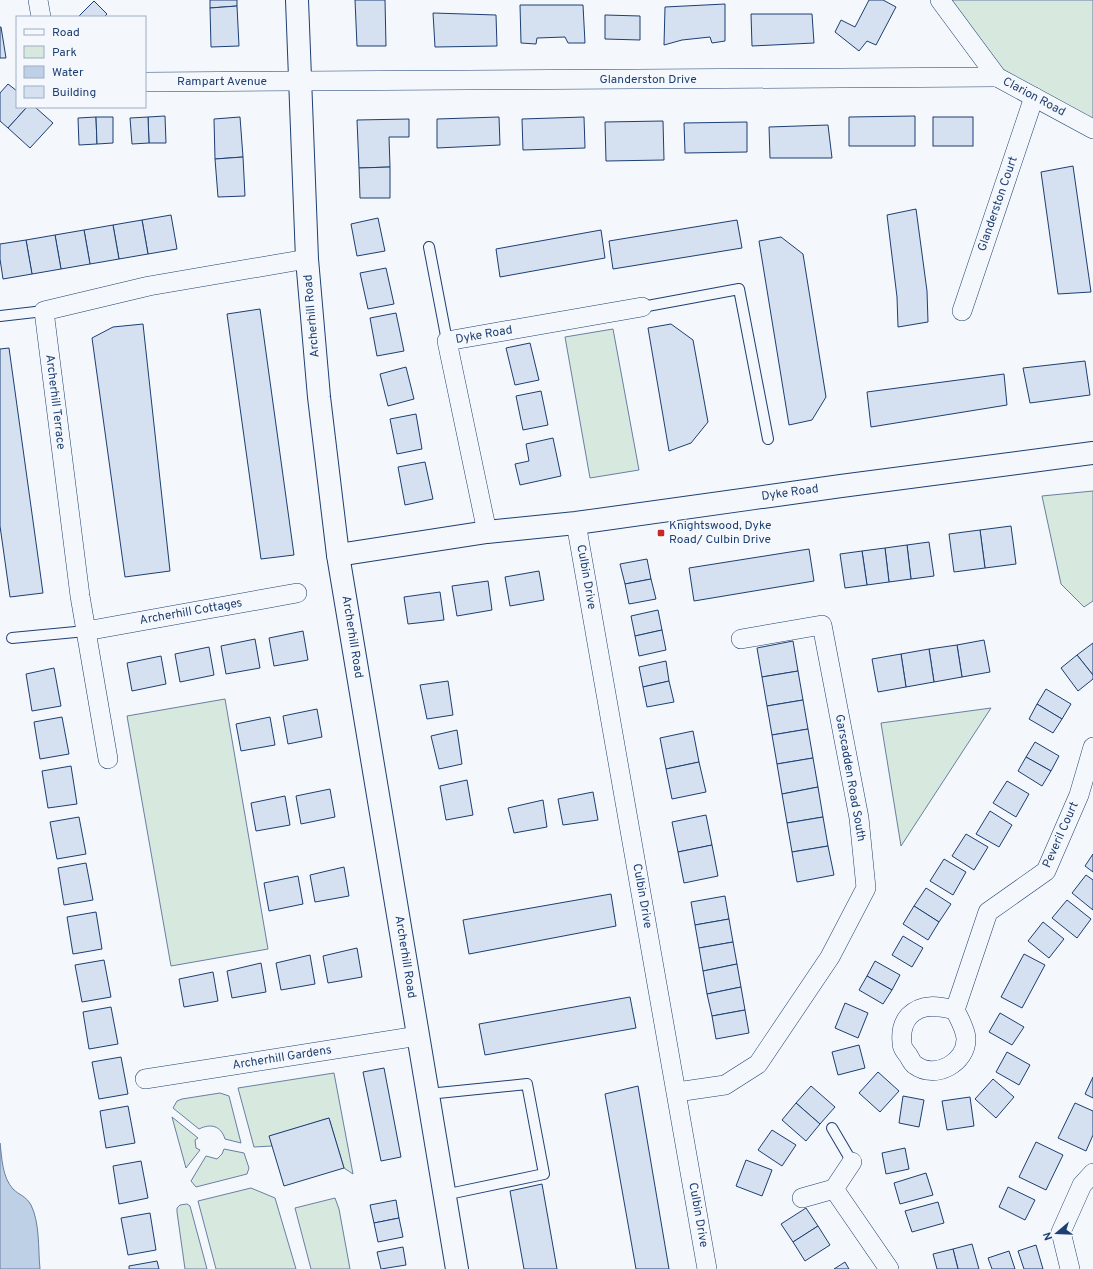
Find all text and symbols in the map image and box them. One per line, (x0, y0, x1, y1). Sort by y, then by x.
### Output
legend (16, 16, 146, 108)
text: Road (52, 25, 80, 41)
text: Park (52, 45, 77, 61)
text: Water (52, 65, 84, 81)
street label: Glanderston Drive (599, 72, 697, 88)
street label: Rampart Avenue (177, 74, 267, 90)
street label: Clarion Road (1000, 74, 1068, 120)
text: Building (52, 85, 96, 101)
street label: Glanderston Court (974, 154, 1022, 254)
street label: Archerhill Road (300, 274, 324, 358)
street label: Dyke Road (454, 322, 514, 348)
street label: Archerhill Terrace (41, 354, 69, 450)
street label: Dyke Road (760, 481, 820, 505)
place label: Knightswood, Dyke Road/ Culbin Drive (669, 518, 771, 548)
marker: Knightswood, Dyke Road/ Culbin Drive (656, 528, 666, 538)
street label: Culbin Drive (572, 543, 600, 611)
street label: Archerhill Cottages (138, 595, 244, 629)
street label: Archerhill Road (338, 595, 366, 679)
street label: Garscadden Road South (831, 713, 869, 843)
street label: Peveril Court (1039, 799, 1083, 871)
street label: Culbin Drive (628, 862, 656, 930)
street label: Archerhill Road (391, 915, 419, 999)
street label: Archerhill Gardens (231, 1042, 333, 1074)
street label: Culbin Drive (684, 1181, 712, 1249)
north arrow (1037, 1213, 1077, 1253)
text: N (1041, 1230, 1056, 1242)

